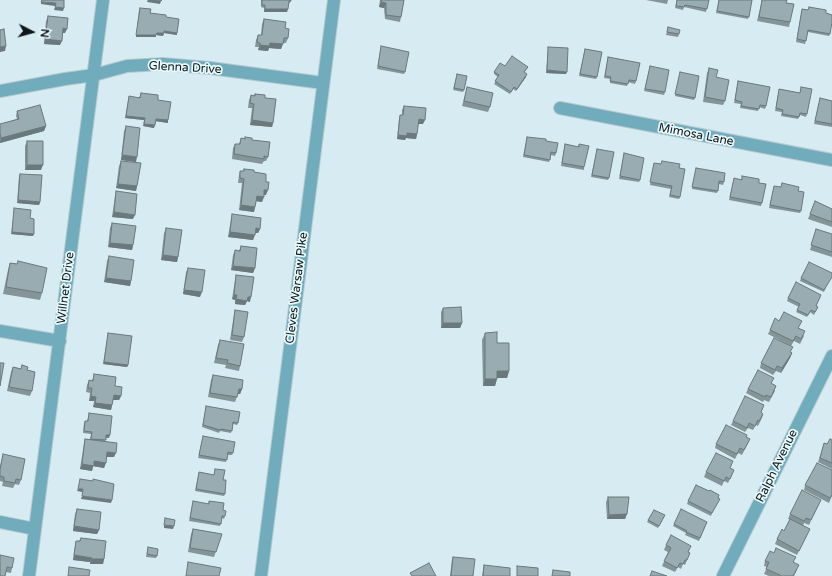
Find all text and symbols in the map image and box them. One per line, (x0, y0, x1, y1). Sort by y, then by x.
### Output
north arrow (12, 12, 52, 52)
text: N (38, 28, 51, 38)
street label: Glenna Drive (148, 59, 222, 77)
street label: Mimosa Lane (657, 121, 735, 149)
street label: Cleves Warsaw Pike (283, 231, 311, 345)
street label: Willnet Drive (54, 251, 78, 325)
street label: Ralph Avenue (753, 427, 801, 505)

